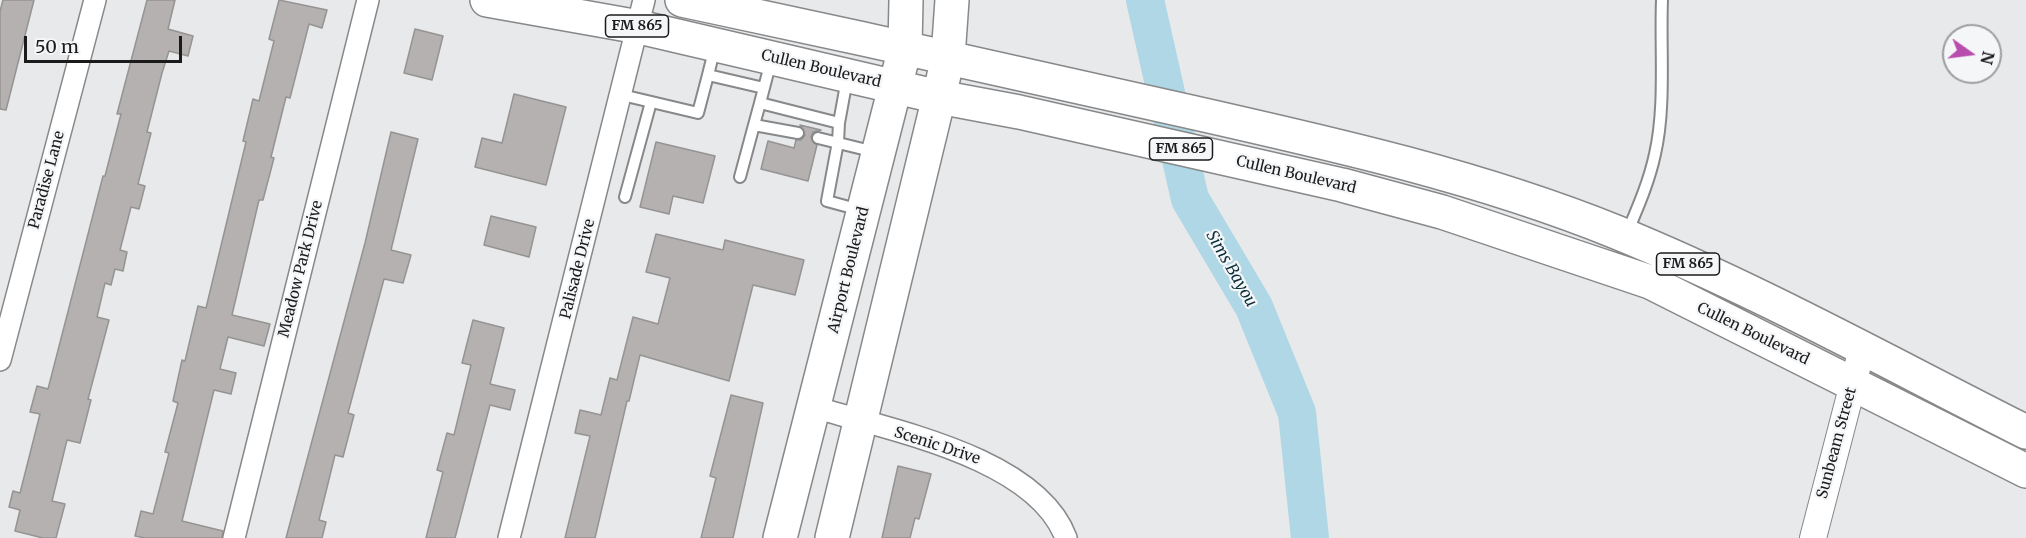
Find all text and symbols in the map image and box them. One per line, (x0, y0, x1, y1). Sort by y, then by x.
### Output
road number: FM 865 (606, 15, 668, 37)
scale bar (27, 24, 184, 62)
north arrow (1942, 24, 2002, 84)
text: 50 m (35, 35, 79, 58)
street label: Cullen Boulevard (759, 46, 883, 92)
text: N (1976, 49, 1999, 66)
street label: Paradise Lane (25, 129, 69, 231)
road number: FM 865 (1150, 138, 1212, 160)
street label: Cullen Boulevard (1234, 152, 1358, 198)
street label: Meadow Park Drive (275, 199, 327, 339)
street label: Airport Boulevard (825, 205, 873, 335)
street label: Palisade Drive (557, 217, 599, 321)
water label: Sims Bayou (1201, 227, 1261, 311)
road number: FM 865 (1656, 253, 1720, 275)
street label: Cullen Boulevard (1694, 299, 1812, 369)
street label: Sunbeam Street (1813, 385, 1861, 501)
street label: Scenic Drive (892, 424, 982, 468)

